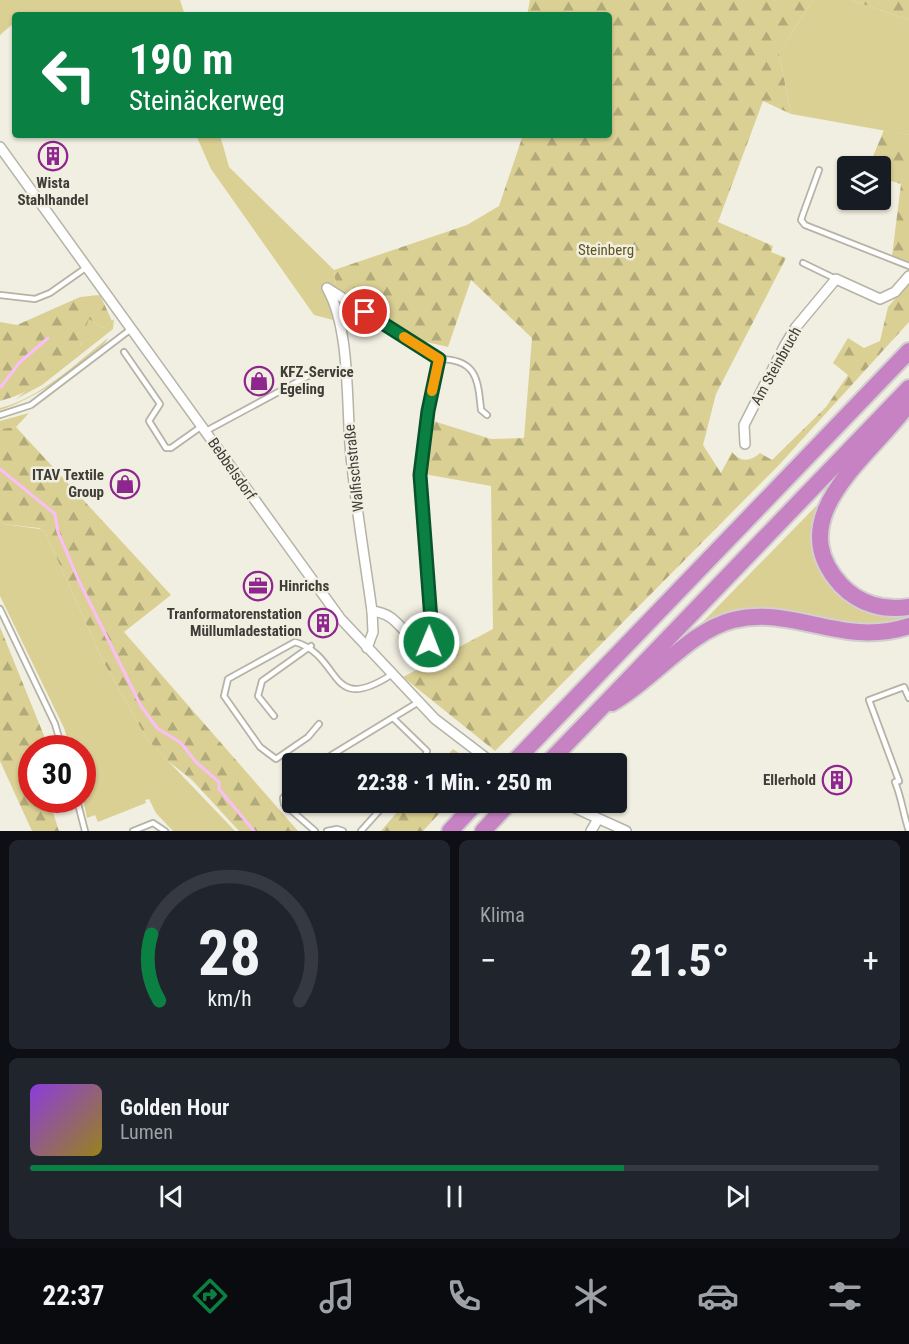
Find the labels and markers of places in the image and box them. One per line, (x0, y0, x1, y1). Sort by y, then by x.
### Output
building icon: Wista Stahlhandel (37, 140, 69, 172)
place label: Wista Stahlhandel (17, 174, 89, 209)
pin (339, 286, 390, 337)
place label: KFZ-Service Egeling (280, 363, 354, 398)
shop icon: KFZ-Service Egeling (243, 365, 275, 397)
place label: ITAV Textile Group (32, 466, 104, 501)
shop icon: ITAV Textile Group (109, 468, 141, 500)
office icon: Hinrichs (242, 570, 274, 602)
place label: Hinrichs (279, 577, 329, 595)
place label: Tranformatorenstation Müllumladestation (167, 605, 302, 640)
building icon: Tranformatorenstation Müllumladestation (307, 607, 339, 639)
building icon: Ellerhold (821, 764, 853, 796)
place label: Ellerhold (763, 771, 816, 789)

